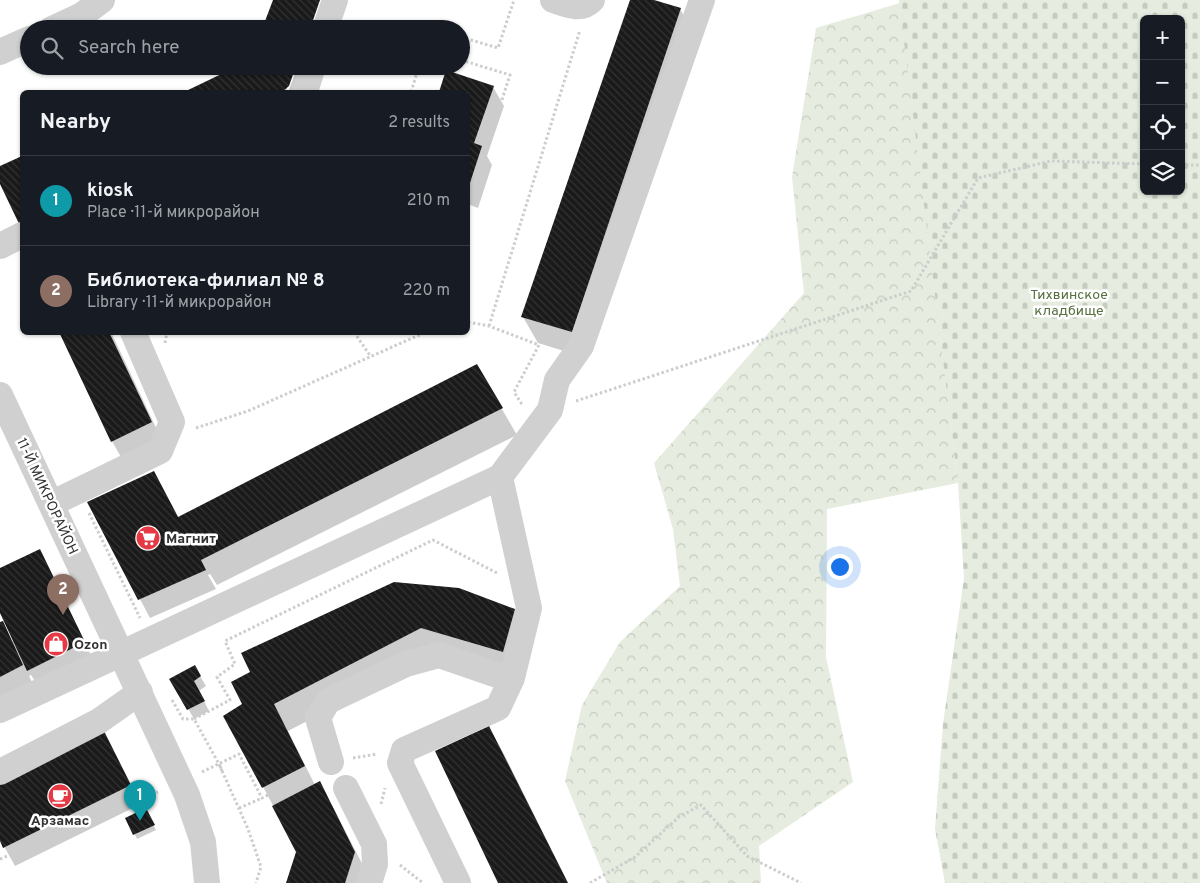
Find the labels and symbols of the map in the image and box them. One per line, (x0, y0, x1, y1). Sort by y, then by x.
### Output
park label: Тихвинское кладбище (1030, 287, 1108, 320)
street label: 11-Й МИКРОРАЙОН (12, 435, 82, 558)
supermarket icon: Магнит (135, 525, 161, 551)
place label: Магнит (166, 531, 216, 548)
your location (827, 554, 853, 580)
pin: 2 (47, 574, 79, 615)
shop icon: Ozon (43, 631, 69, 657)
place label: Ozon (74, 637, 107, 654)
pin: 1 (124, 780, 156, 821)
cafe icon: Арзамас (47, 783, 73, 809)
place label: Арзамас (31, 813, 89, 830)

